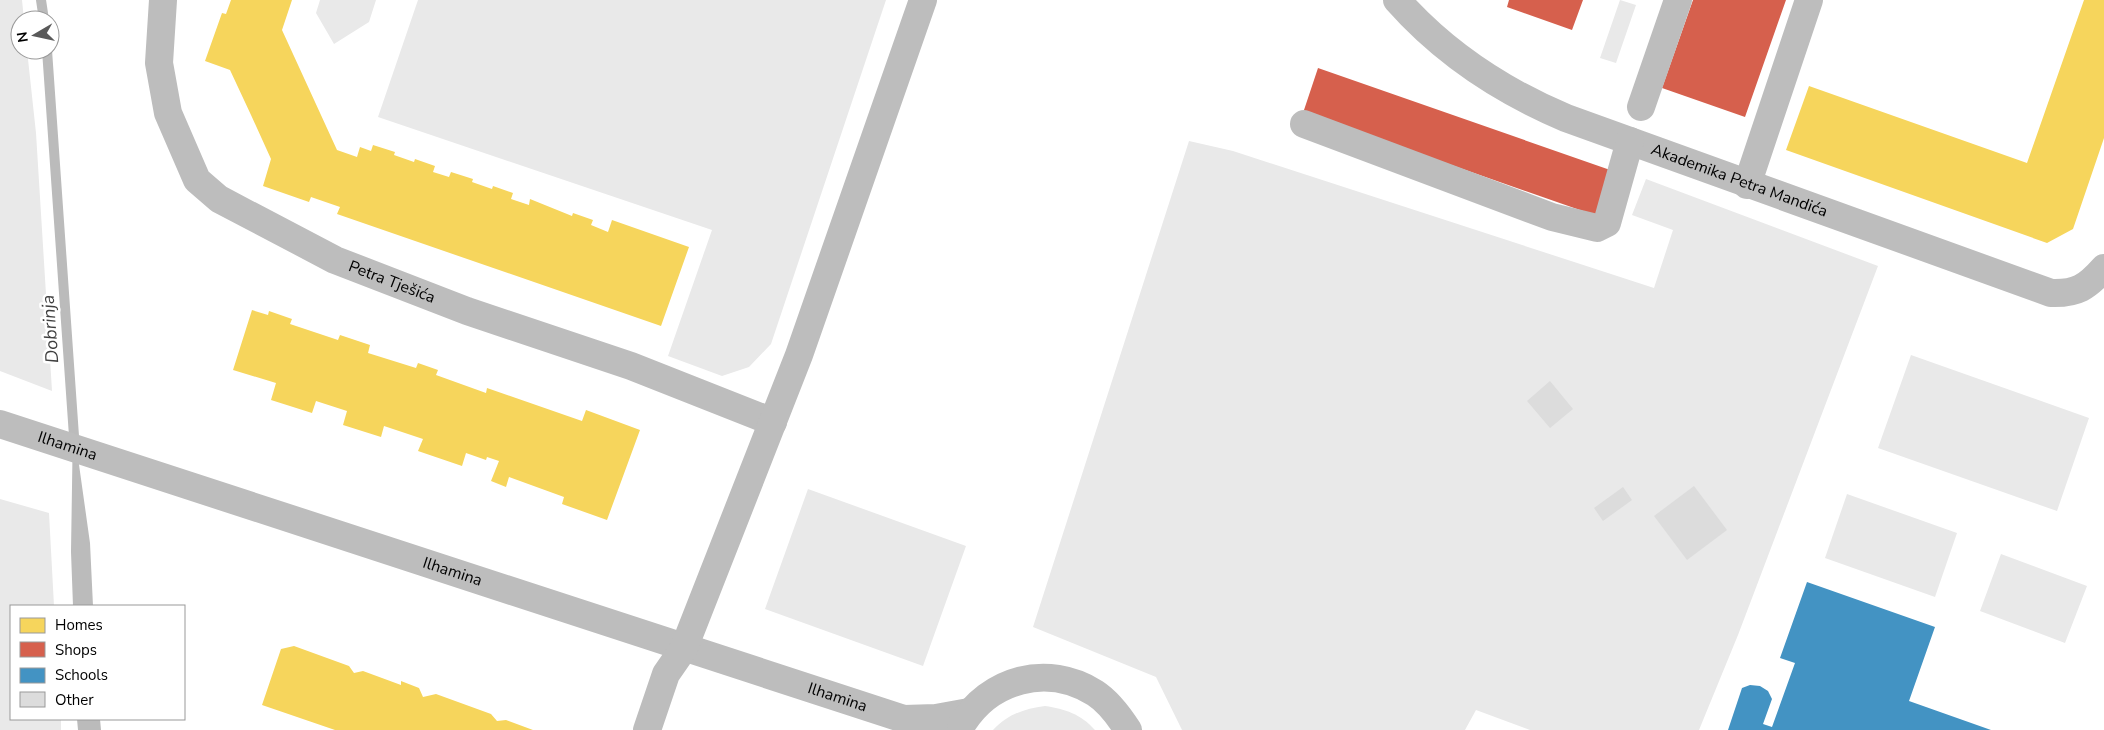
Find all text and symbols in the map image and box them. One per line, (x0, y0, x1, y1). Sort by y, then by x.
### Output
north arrow (10, 10, 60, 60)
text: N (12, 30, 33, 44)
street label: Akademika Petra Mandića (1648, 139, 1831, 222)
street label: Petra Tješića (345, 255, 438, 309)
water label: Dobrinja (36, 294, 64, 364)
street label: Ilhamina (35, 426, 100, 466)
street label: Ilhamina (420, 552, 485, 592)
legend (10, 605, 185, 720)
text: Homes (55, 615, 103, 635)
text: Shops (55, 640, 97, 660)
text: Schools (55, 665, 108, 685)
street label: Ilhamina (805, 677, 870, 717)
text: Other (55, 690, 94, 710)

